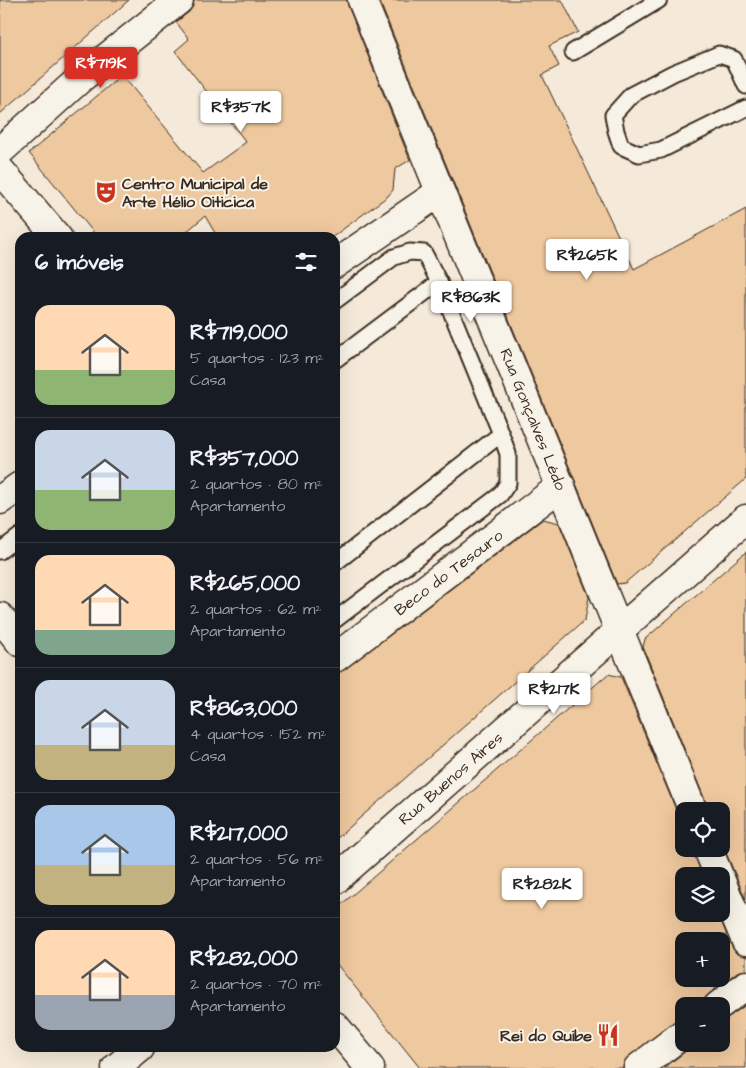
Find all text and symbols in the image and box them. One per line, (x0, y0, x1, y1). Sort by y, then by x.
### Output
pin: R$719K (60, 46, 142, 89)
text: R$719K (76, 52, 127, 74)
pin: R$357K (200, 90, 282, 133)
text: R$357K (211, 96, 271, 118)
place label: Centro Municipal de Arte Hélio Oiticica (122, 173, 268, 213)
theatre icon: Centro Municipal de Arte Hélio Oiticica (93, 179, 119, 205)
pin: R$265K (546, 238, 628, 281)
text: R$265K (557, 244, 617, 266)
text: 6 imóveis (35, 248, 124, 277)
icon: filters (292, 248, 320, 276)
pin: R$863K (430, 280, 512, 323)
text: R$863K (442, 286, 500, 308)
text: R$719,000 (190, 318, 288, 347)
icon: home (75, 325, 135, 385)
street label: Rua Gonçalves Lédo (495, 345, 572, 494)
text: 5 quartos · 123 m² (190, 347, 324, 369)
text: Casa (190, 369, 226, 391)
text: R$357,000 (190, 444, 299, 473)
icon: home (75, 450, 135, 510)
text: 2 quartos · 80 m² (190, 473, 323, 495)
text: Apartamento (190, 495, 285, 517)
street label: Beco do Tesouro (390, 525, 507, 621)
text: R$265,000 (190, 569, 300, 598)
icon: home (75, 575, 135, 635)
text: 2 quartos · 62 m² (190, 598, 321, 620)
text: Apartamento (190, 620, 285, 642)
pin: R$217K (513, 672, 595, 715)
text: R$217K (528, 678, 580, 700)
text: R$863,000 (190, 694, 298, 723)
icon: home (75, 700, 135, 760)
text: 4 quartos · 152 m² (190, 723, 327, 745)
street label: Rua Buenos Aires (394, 727, 508, 830)
text: Casa (190, 745, 226, 767)
map controls (675, 802, 730, 1052)
button: locate (675, 802, 730, 857)
text: R$217,000 (190, 819, 288, 848)
icon: home (75, 825, 135, 885)
text: 2 quartos · 56 m² (190, 848, 324, 870)
button: layers (675, 867, 730, 922)
pin: R$282K (501, 868, 583, 910)
text: Apartamento (190, 870, 285, 892)
text: R$282K (513, 873, 571, 895)
button: + (675, 932, 730, 987)
text: R$282,000 (190, 944, 298, 973)
icon: home (75, 950, 135, 1010)
text: 2 quartos · 70 m² (190, 973, 322, 995)
text: Apartamento (190, 995, 285, 1017)
button: − (675, 997, 730, 1052)
restaurant icon: Rei do Quibe (595, 1022, 621, 1048)
place label: Rei do Quibe (500, 1025, 592, 1047)

